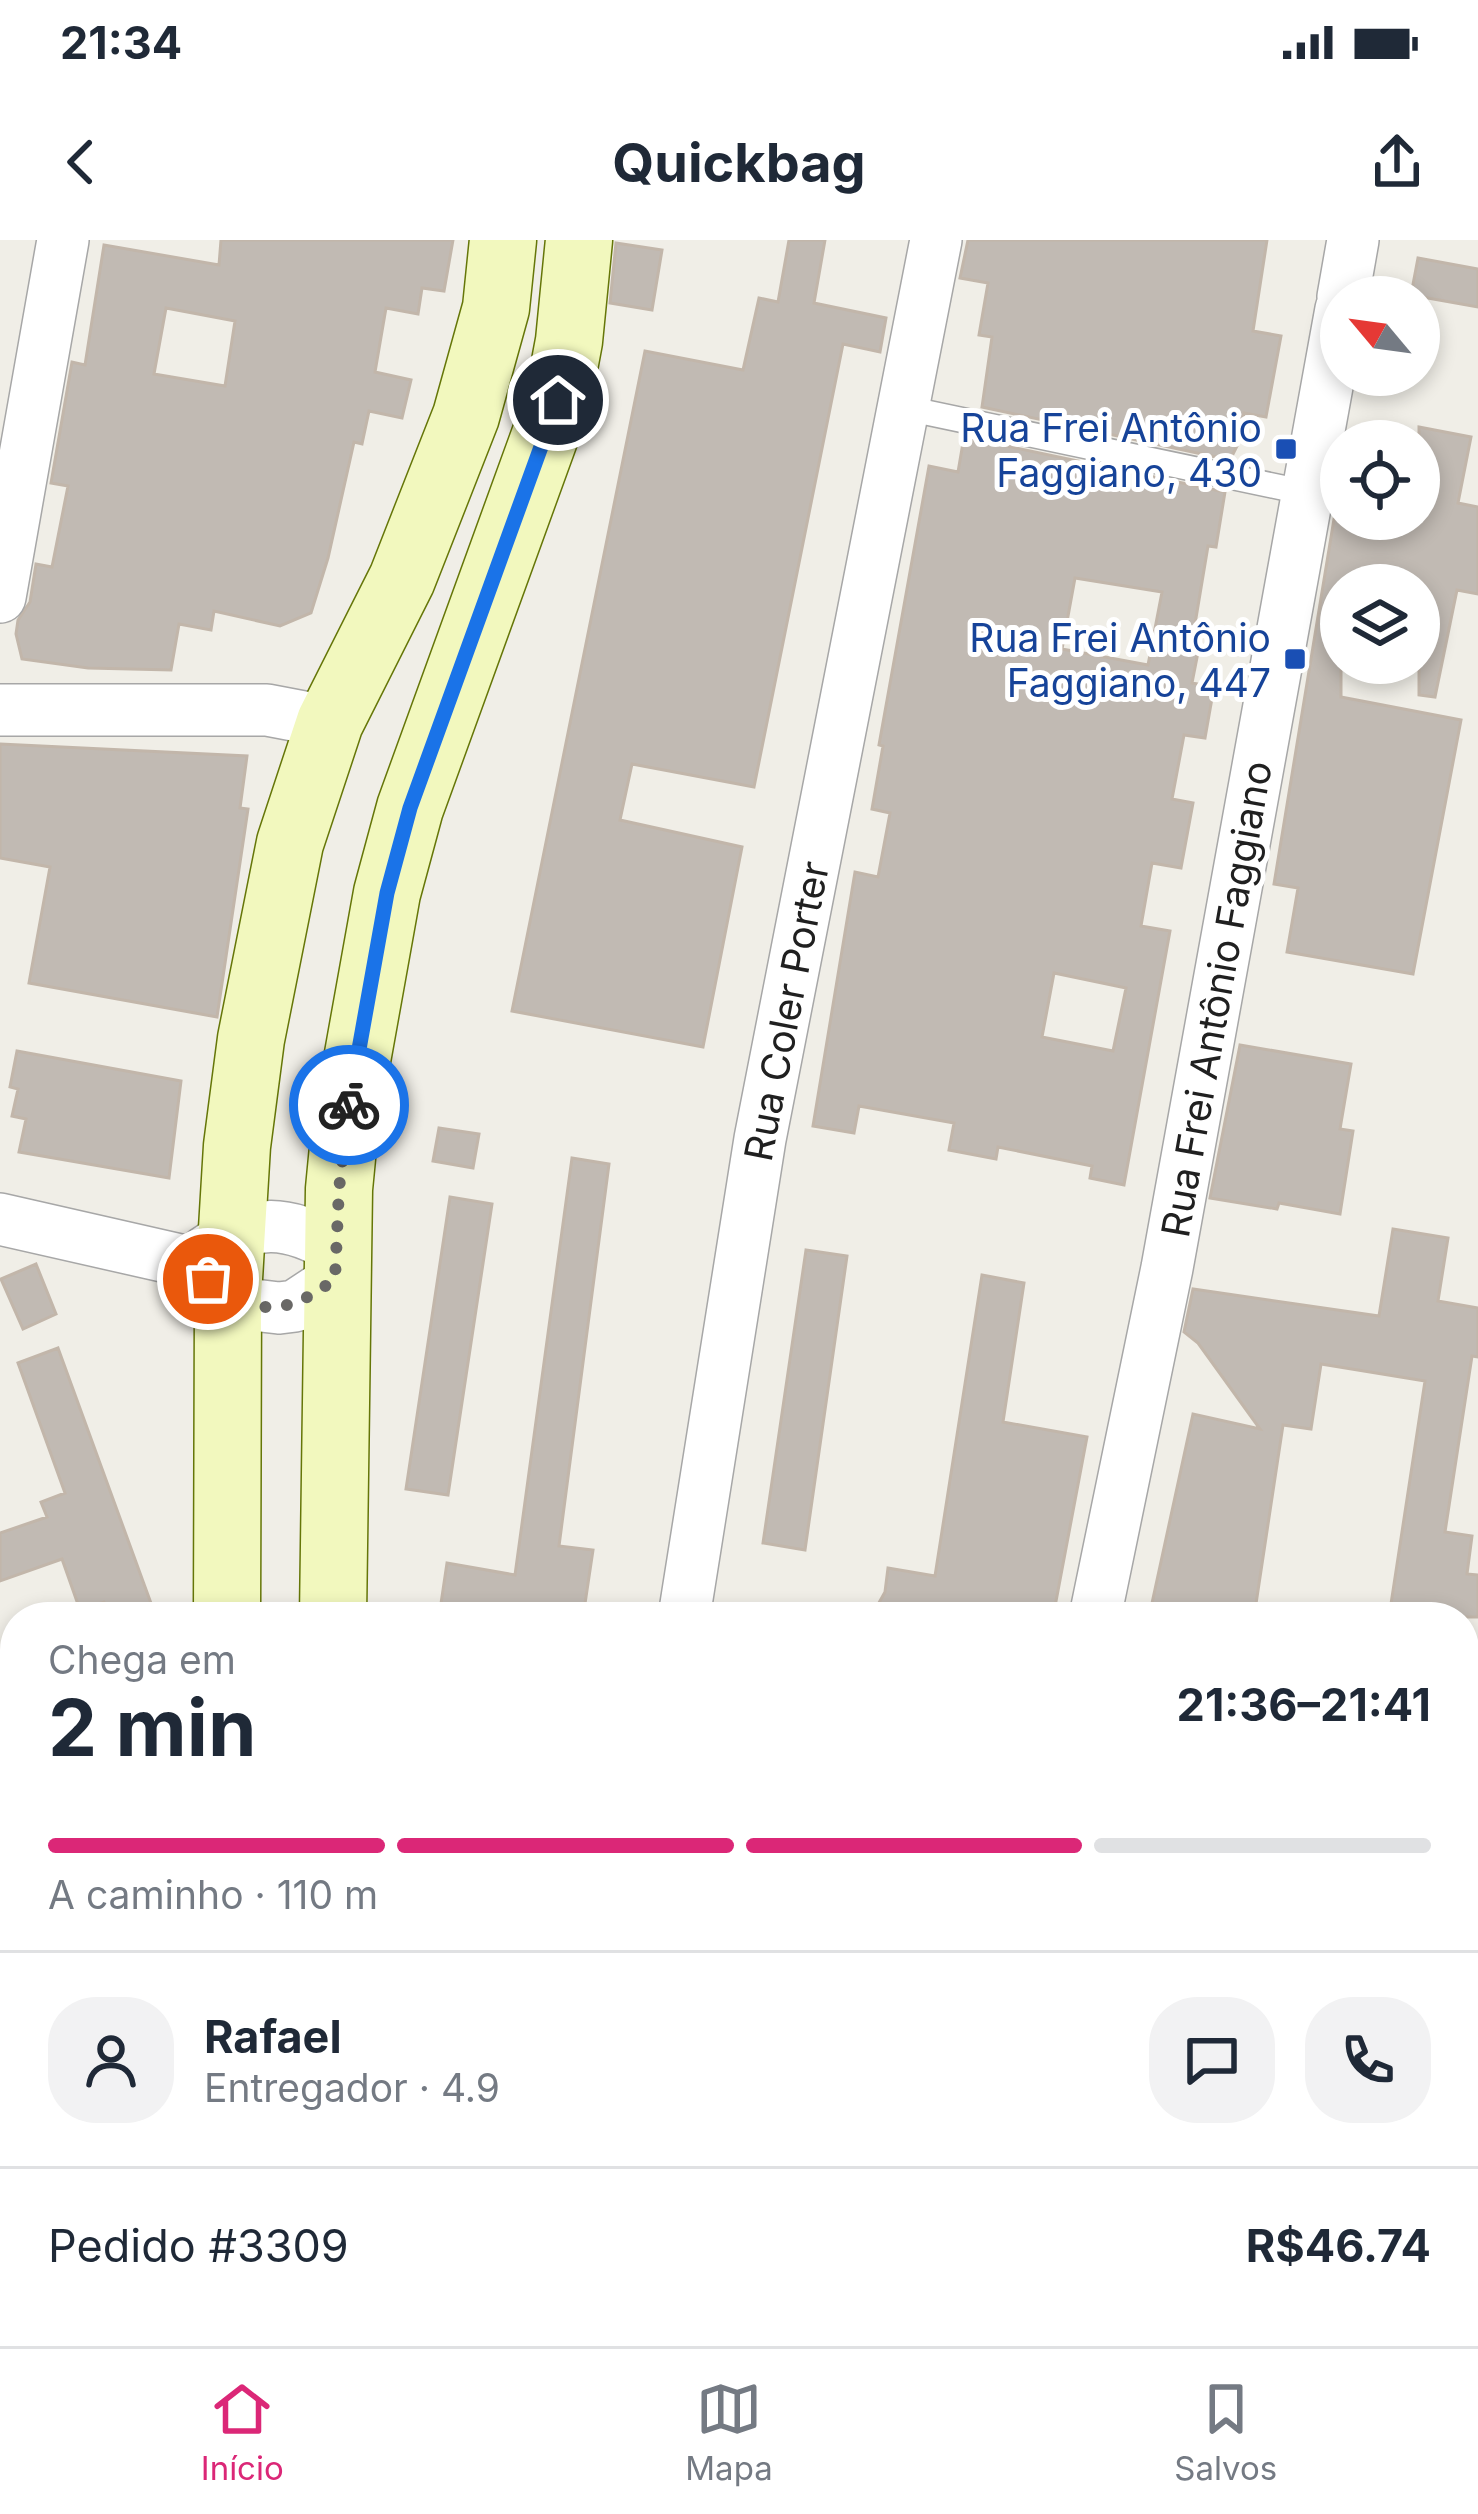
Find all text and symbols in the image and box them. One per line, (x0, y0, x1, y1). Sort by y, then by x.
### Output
text: 21:34 (60, 15, 182, 70)
icon: back (48, 129, 114, 195)
icon: share (1364, 129, 1430, 195)
text: Quickbag (612, 130, 866, 195)
north arrow (1320, 276, 1440, 396)
map controls (1320, 276, 1440, 684)
pin (507, 349, 609, 451)
icon: home (525, 367, 591, 433)
place label: Rua Frei Antônio Faggiano, 430 (960, 404, 1262, 496)
button: locate (1320, 420, 1440, 540)
marker: Rua Frei Antônio Faggiano, 430 (1273, 436, 1299, 462)
button: layers (1320, 564, 1440, 684)
place label: Rua Frei Antônio Faggiano, 447 (969, 614, 1271, 706)
marker: Rua Frei Antônio Faggiano, 447 (1282, 646, 1308, 672)
street label: Rua Frei Antônio Faggiano (1151, 757, 1281, 1241)
street label: Rua Coler Porter (734, 857, 838, 1165)
courier (289, 1045, 409, 1165)
icon: bike (316, 1072, 382, 1138)
pin (157, 1228, 259, 1330)
icon: bag (175, 1246, 241, 1312)
text: Chega em (48, 1636, 236, 1683)
text: 21:36–21:41 (1177, 1677, 1431, 1732)
text: 2 min (48, 1680, 256, 1775)
text: A caminho · 110 m (48, 1871, 378, 1918)
button: person (48, 1997, 174, 2123)
button: chat (1149, 1997, 1275, 2123)
button: phone (1305, 1997, 1431, 2123)
text: Rafael (204, 2009, 342, 2064)
text: Entregador · 4.9 (204, 2064, 500, 2111)
text: Pedido #3309 (48, 2218, 349, 2273)
text: R$46.74 (1246, 2218, 1431, 2273)
tab: Início (201, 2376, 284, 2488)
tab: Mapa (685, 2376, 773, 2488)
tab: Salvos (1174, 2376, 1277, 2488)

